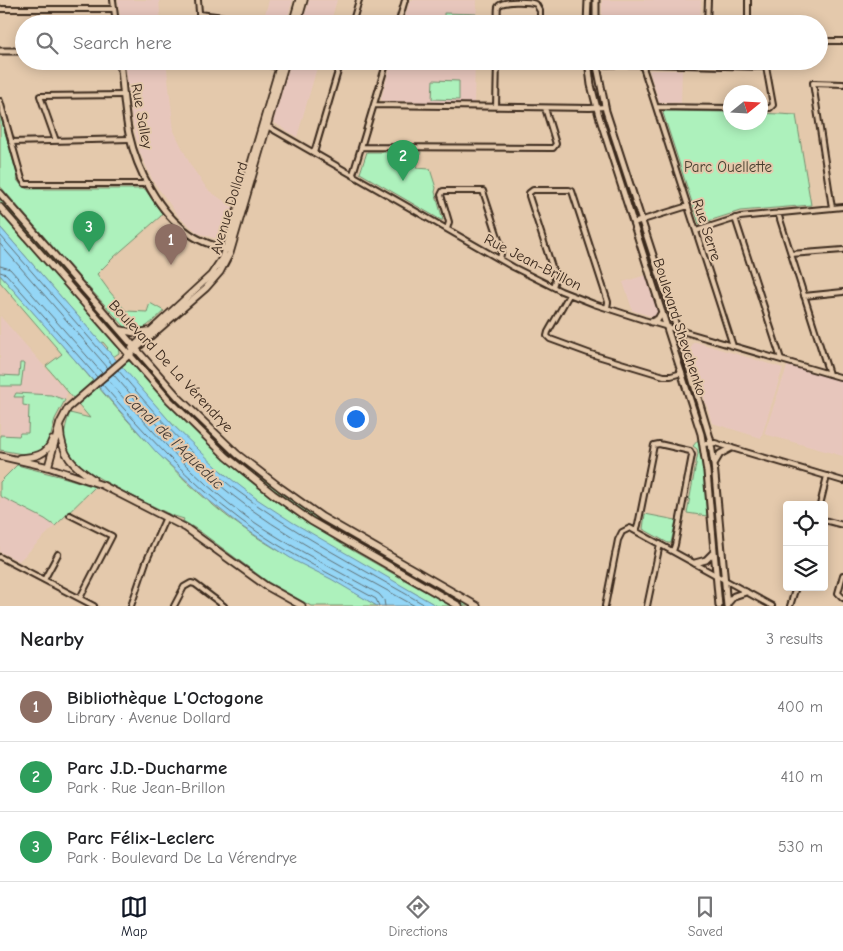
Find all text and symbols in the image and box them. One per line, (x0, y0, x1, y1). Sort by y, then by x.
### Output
search box (15, 15, 828, 70)
icon: search (33, 29, 61, 57)
text: Search here (73, 32, 172, 54)
street label: Rue Salley (127, 82, 157, 150)
north arrow (723, 85, 768, 130)
pin: 2 (387, 140, 419, 181)
park label: Parc Ouellette (684, 158, 772, 176)
street label: Avenue Dollard (206, 160, 252, 256)
street label: Rue Serre (689, 197, 726, 264)
pin: 3 (73, 211, 105, 252)
pin: 1 (155, 224, 187, 265)
street label: Rue Jean-Brillon (481, 230, 585, 294)
street label: Boulevard Shevchenko (649, 256, 711, 398)
street label: Boulevard De La Vérendrye (105, 296, 237, 436)
water label: Canal de l'Aqueduc (121, 389, 228, 493)
your location (343, 406, 369, 432)
map controls (783, 501, 828, 591)
button: locate (783, 501, 828, 546)
button: layers (783, 546, 828, 591)
text: Nearby (20, 627, 84, 651)
text: 3 results (766, 630, 823, 648)
text: Bibliothèque L’Octogone (67, 687, 263, 709)
text: 1 (33, 698, 39, 716)
text: 400 m (777, 698, 823, 716)
text: Library · Avenue Dollard (67, 709, 231, 727)
text: Parc J.D.-Ducharme (67, 757, 227, 779)
text: 2 (32, 768, 40, 786)
text: 410 m (781, 768, 823, 786)
text: Park · Rue Jean-Brillon (67, 779, 225, 797)
text: Parc Félix-Leclerc (67, 827, 214, 849)
text: 3 (32, 838, 40, 856)
text: 530 m (778, 838, 823, 856)
text: Park · Boulevard De La Vérendrye (67, 849, 297, 867)
tab: Map (120, 893, 148, 940)
tab: Directions (388, 893, 448, 940)
tab: Saved (688, 893, 723, 940)

